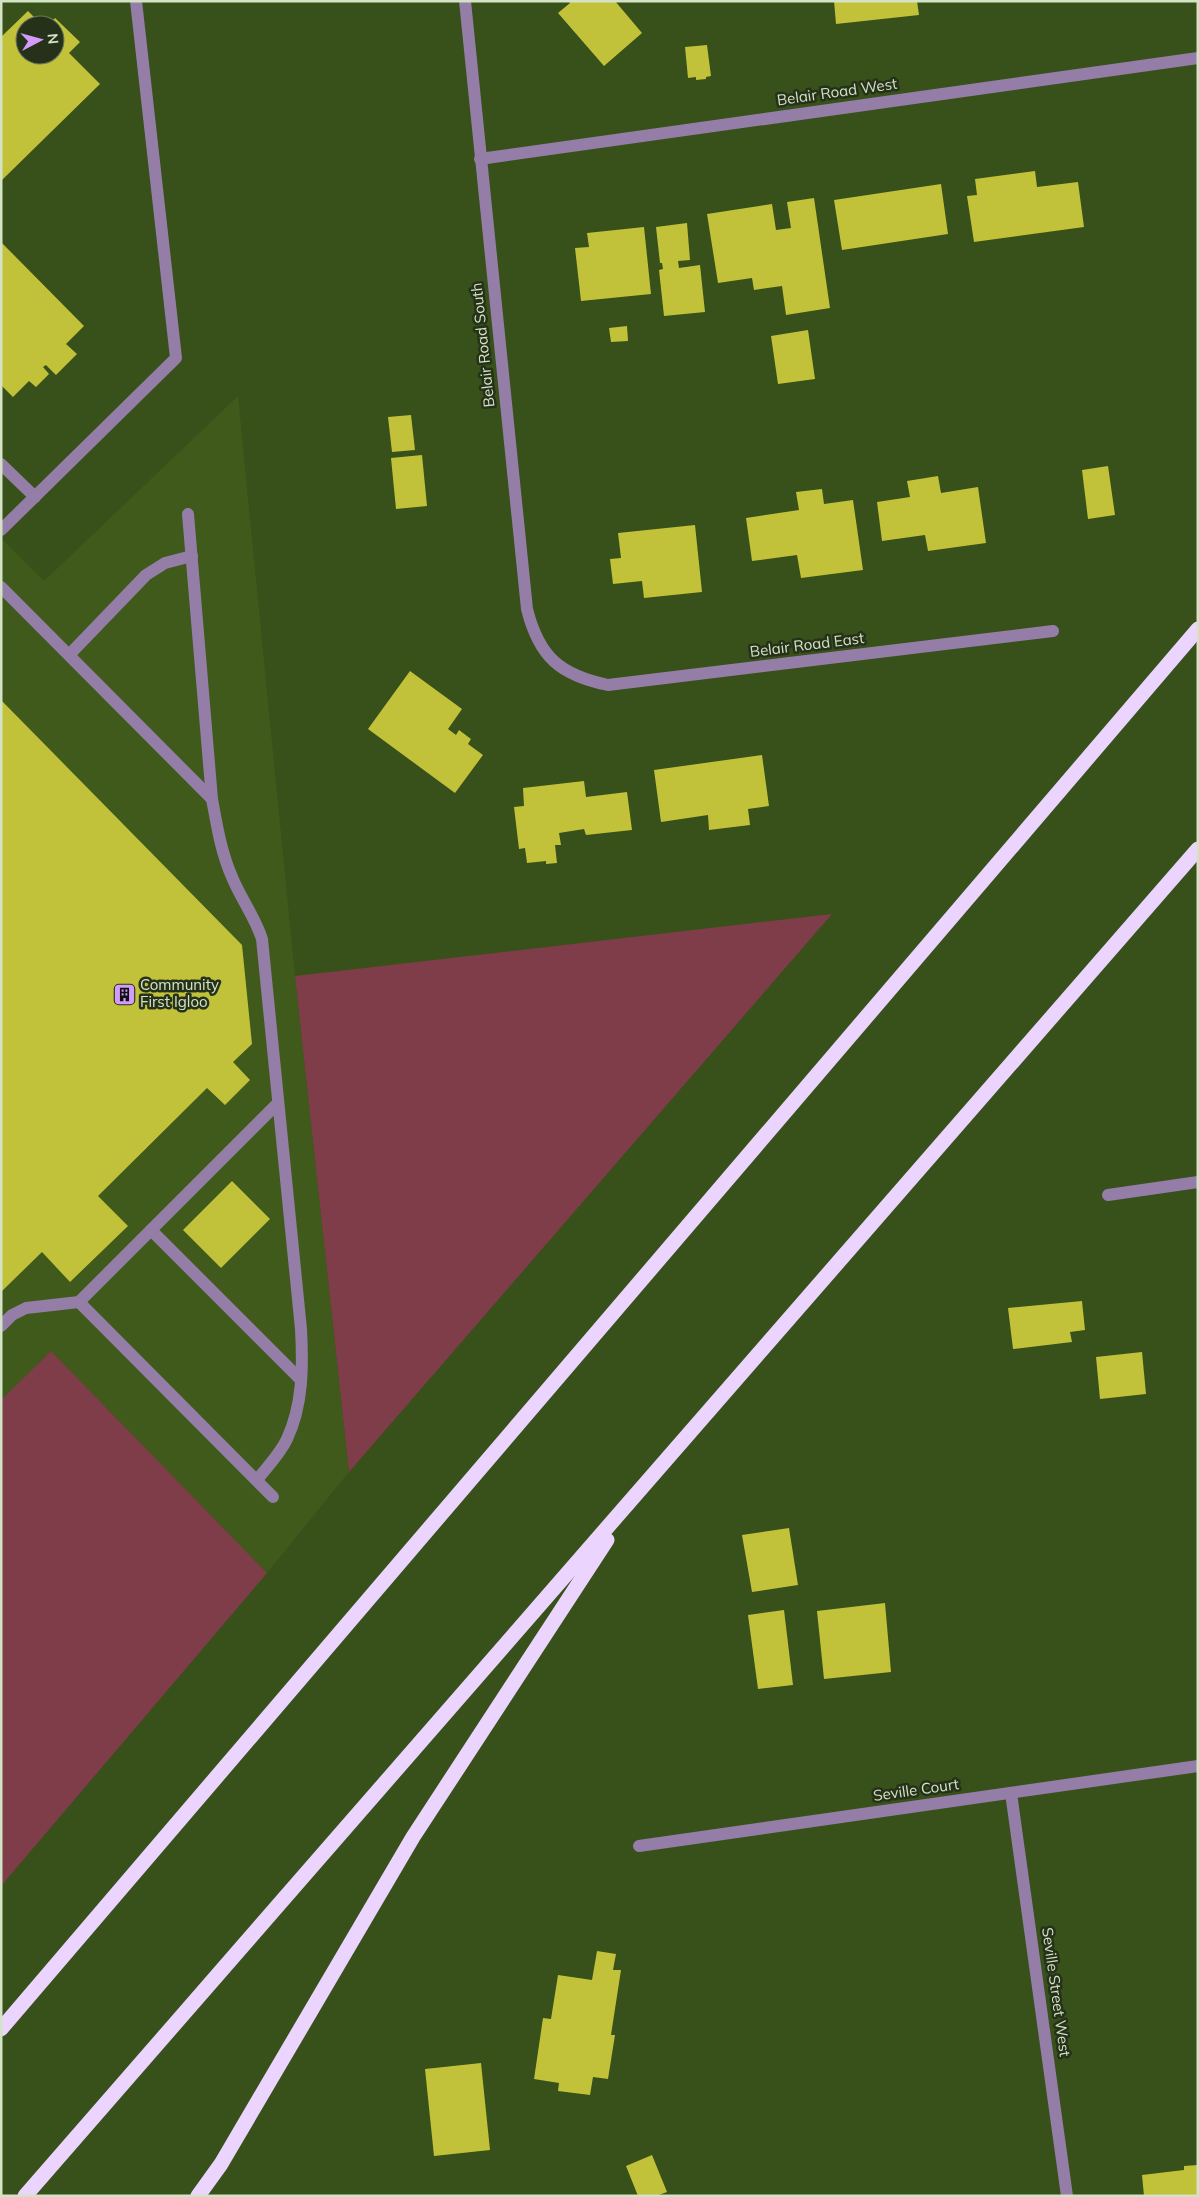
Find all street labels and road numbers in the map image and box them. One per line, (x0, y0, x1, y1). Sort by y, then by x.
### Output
street label: Belair Road West (776, 74, 898, 109)
street label: Belair Road South (467, 282, 498, 408)
street label: Belair Road East (749, 628, 865, 661)
street label: Seville Court (872, 1774, 960, 1805)
street label: Seville Street West (1038, 1926, 1075, 2058)

